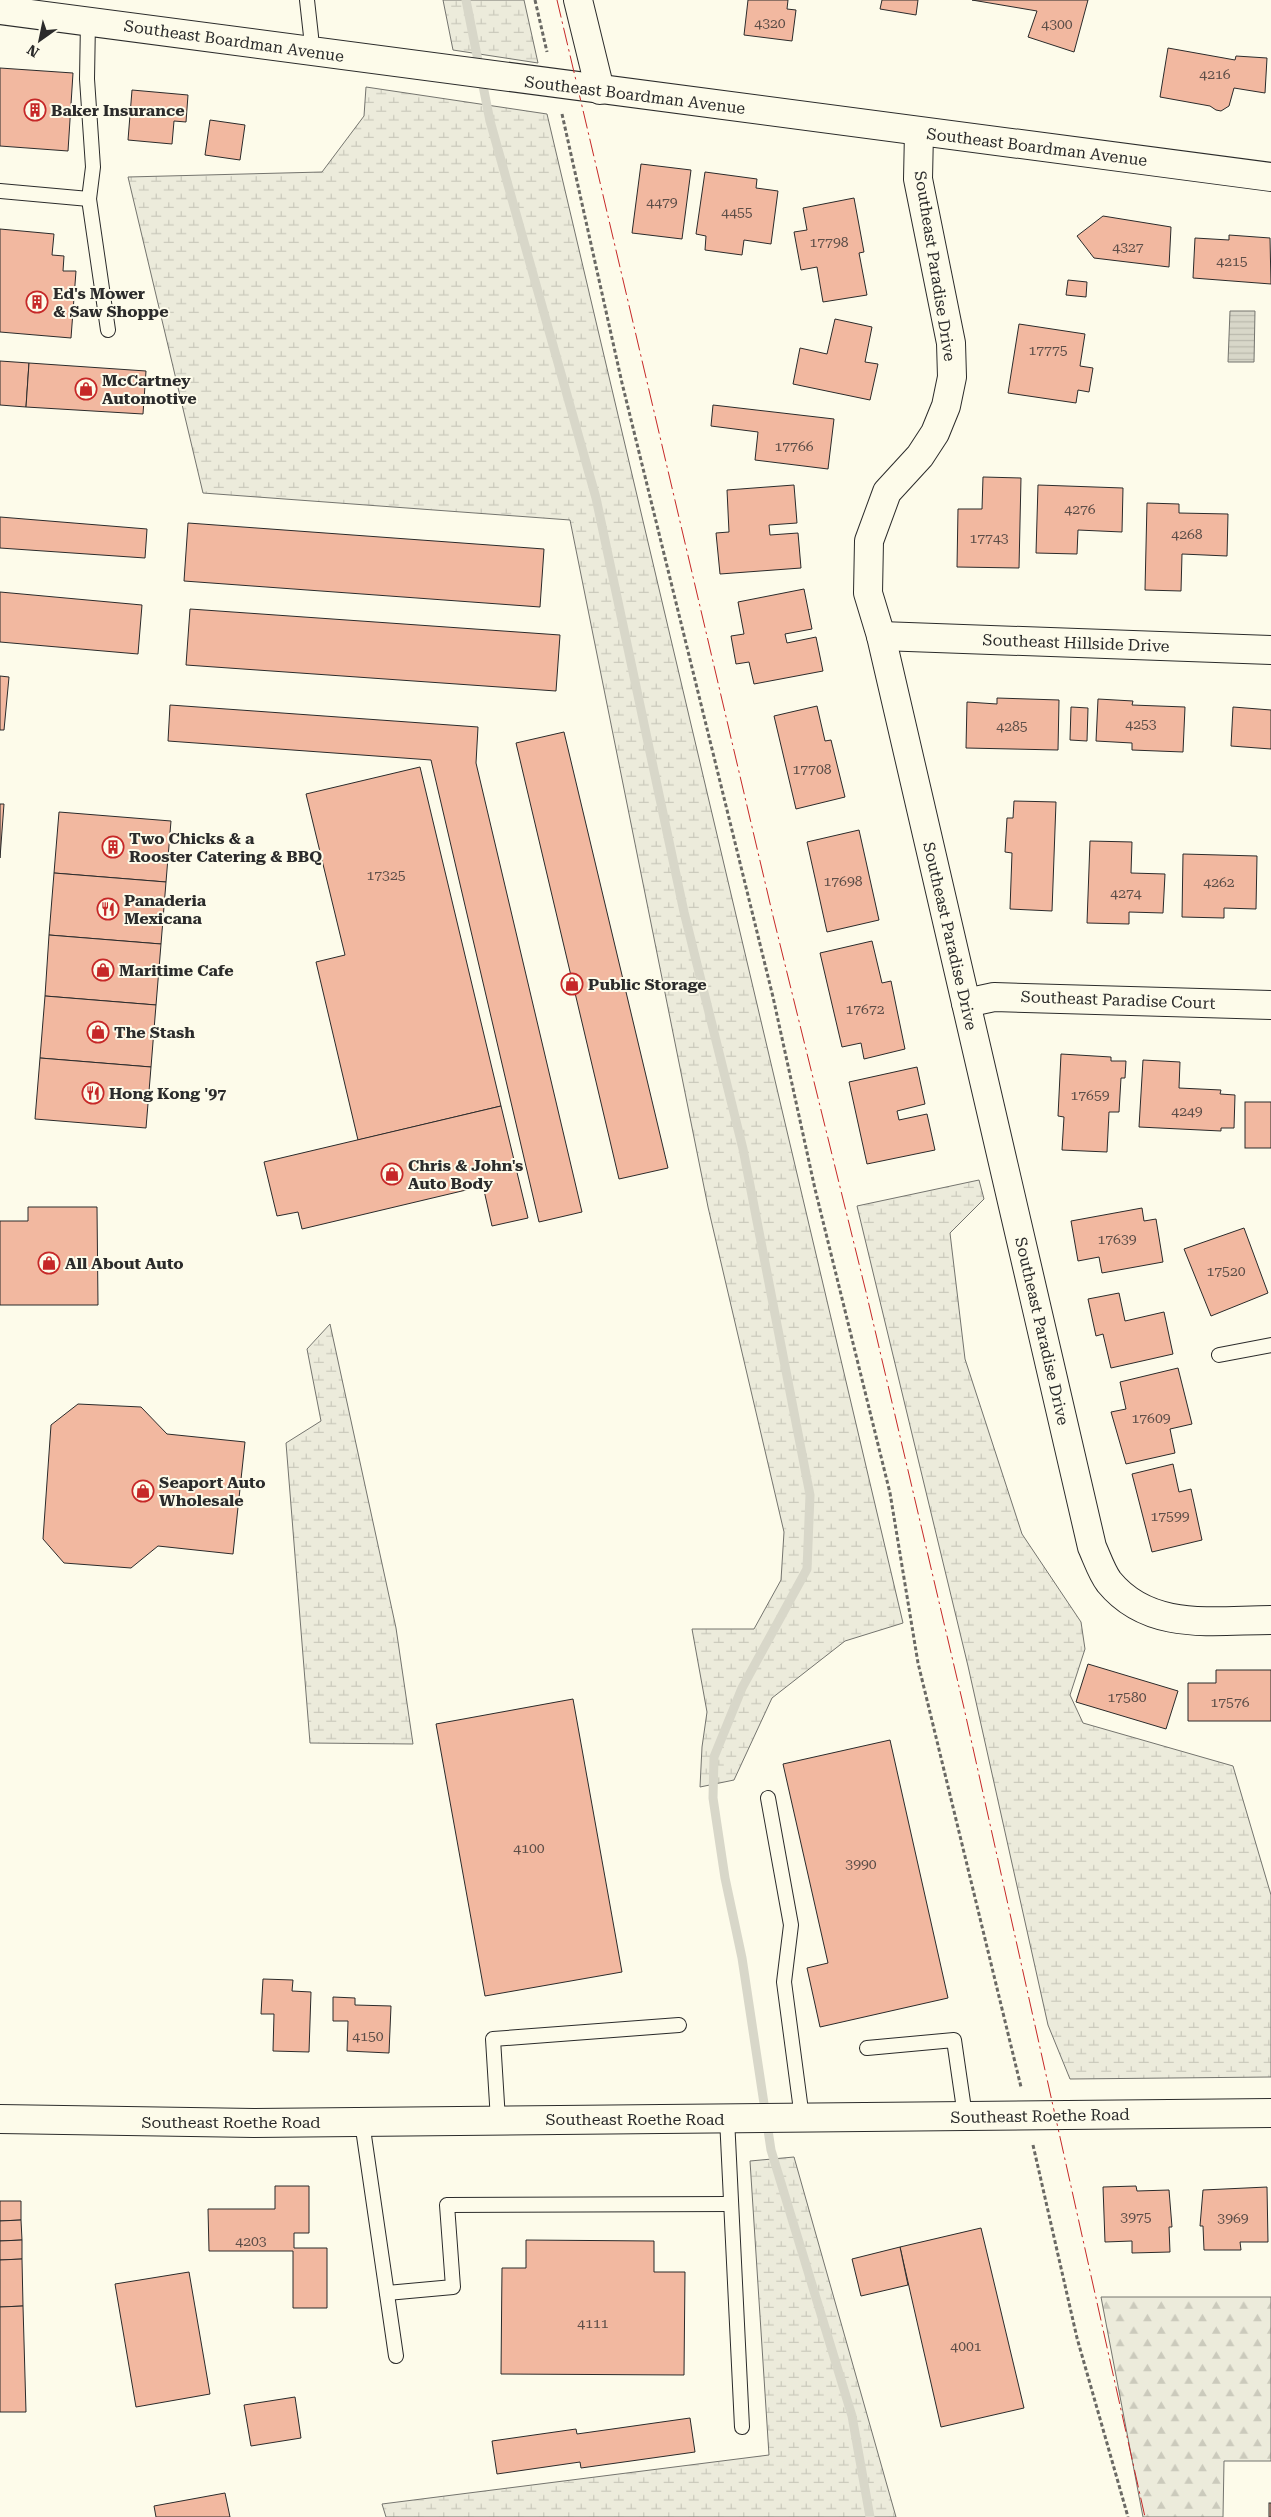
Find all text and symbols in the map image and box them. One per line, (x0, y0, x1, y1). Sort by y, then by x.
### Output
north arrow (15, 15, 65, 65)
house number: 4320 (754, 15, 786, 31)
street label: Southeast Boardman Avenue (123, 16, 345, 66)
house number: 4300 (1041, 16, 1073, 32)
text: N (24, 41, 42, 61)
house number: 4216 (1199, 66, 1231, 82)
street label: Southeast Boardman Avenue (524, 72, 747, 118)
building icon: Baker Insurance (23, 98, 47, 122)
place label: Baker Insurance (51, 101, 185, 120)
street label: Southeast Boardman Avenue (926, 124, 1149, 170)
street label: Southeast Paradise Drive (911, 170, 959, 363)
house number: 4479 (646, 194, 678, 210)
house number: 4455 (721, 204, 753, 220)
house number: 17798 (809, 234, 849, 250)
house number: 4327 (1112, 239, 1144, 255)
house number: 4215 (1216, 253, 1248, 269)
place label: Ed's Mower & Saw Shoppe (53, 284, 169, 321)
building icon: Ed's Mower & Saw Shoppe (25, 290, 49, 314)
house number: 17775 (1028, 342, 1068, 358)
place label: McCartney Automotive (102, 371, 197, 408)
shop icon: McCartney Automotive (74, 377, 98, 401)
house number: 17766 (774, 438, 814, 454)
house number: 4276 (1064, 501, 1096, 517)
house number: 4268 (1171, 526, 1203, 542)
house number: 17743 (969, 530, 1009, 546)
street label: Southeast Hillside Drive (982, 630, 1170, 656)
house number: 4253 (1125, 716, 1157, 732)
house number: 4285 (996, 718, 1028, 734)
house number: 17708 (792, 761, 832, 777)
place label: Two Chicks & a Rooster Catering & BBQ (129, 829, 322, 866)
building icon: Two Chicks & a Rooster Catering & BBQ (101, 835, 125, 859)
street label: Southeast Paradise Drive (919, 840, 981, 1032)
house number: 17325 (366, 867, 406, 883)
house number: 17698 (823, 873, 863, 889)
house number: 4262 (1203, 874, 1235, 890)
house number: 4274 (1110, 885, 1142, 901)
place label: Panaderia Mexicana (124, 891, 207, 928)
restaurant icon: Panaderia Mexicana (96, 897, 120, 921)
shop icon: Maritime Cafe (91, 958, 115, 982)
place label: Maritime Cafe (119, 961, 234, 980)
shop icon: Public Storage (560, 972, 584, 996)
place label: Public Storage (588, 975, 707, 994)
street label: Southeast Paradise Court (1020, 987, 1216, 1013)
house number: 17672 (845, 1001, 885, 1017)
shop icon: The Stash (86, 1020, 110, 1044)
place label: The Stash (114, 1023, 195, 1042)
restaurant icon: Hong Kong '97 (81, 1081, 105, 1105)
place label: Hong Kong '97 (109, 1084, 226, 1103)
house number: 17659 (1070, 1087, 1110, 1103)
house number: 4249 (1171, 1103, 1203, 1119)
place label: Chris & John's Auto Body (408, 1156, 523, 1193)
shop icon: Chris & John's Auto Body (380, 1162, 404, 1186)
house number: 17639 (1097, 1231, 1137, 1247)
street label: Southeast Paradise Drive (1011, 1235, 1073, 1427)
shop icon: All About Auto (37, 1251, 61, 1275)
place label: All About Auto (65, 1254, 184, 1273)
house number: 17520 (1206, 1263, 1246, 1279)
house number: 17609 (1131, 1410, 1171, 1426)
place label: Seaport Auto Wholesale (159, 1473, 266, 1510)
shop icon: Seaport Auto Wholesale (131, 1479, 155, 1503)
house number: 17599 (1150, 1508, 1190, 1524)
house number: 17580 (1107, 1689, 1147, 1705)
house number: 17576 (1210, 1694, 1250, 1710)
house number: 4100 (513, 1840, 545, 1856)
house number: 3990 (845, 1856, 877, 1872)
house number: 4150 (352, 2028, 384, 2044)
street label: Southeast Roethe Road (950, 2105, 1130, 2127)
street label: Southeast Roethe Road (545, 2110, 725, 2129)
street label: Southeast Roethe Road (141, 2113, 321, 2132)
house number: 3975 (1120, 2209, 1152, 2225)
house number: 3969 (1217, 2210, 1249, 2226)
house number: 4203 (235, 2233, 267, 2249)
house number: 4111 (577, 2315, 609, 2331)
house number: 4001 (950, 2338, 982, 2354)

